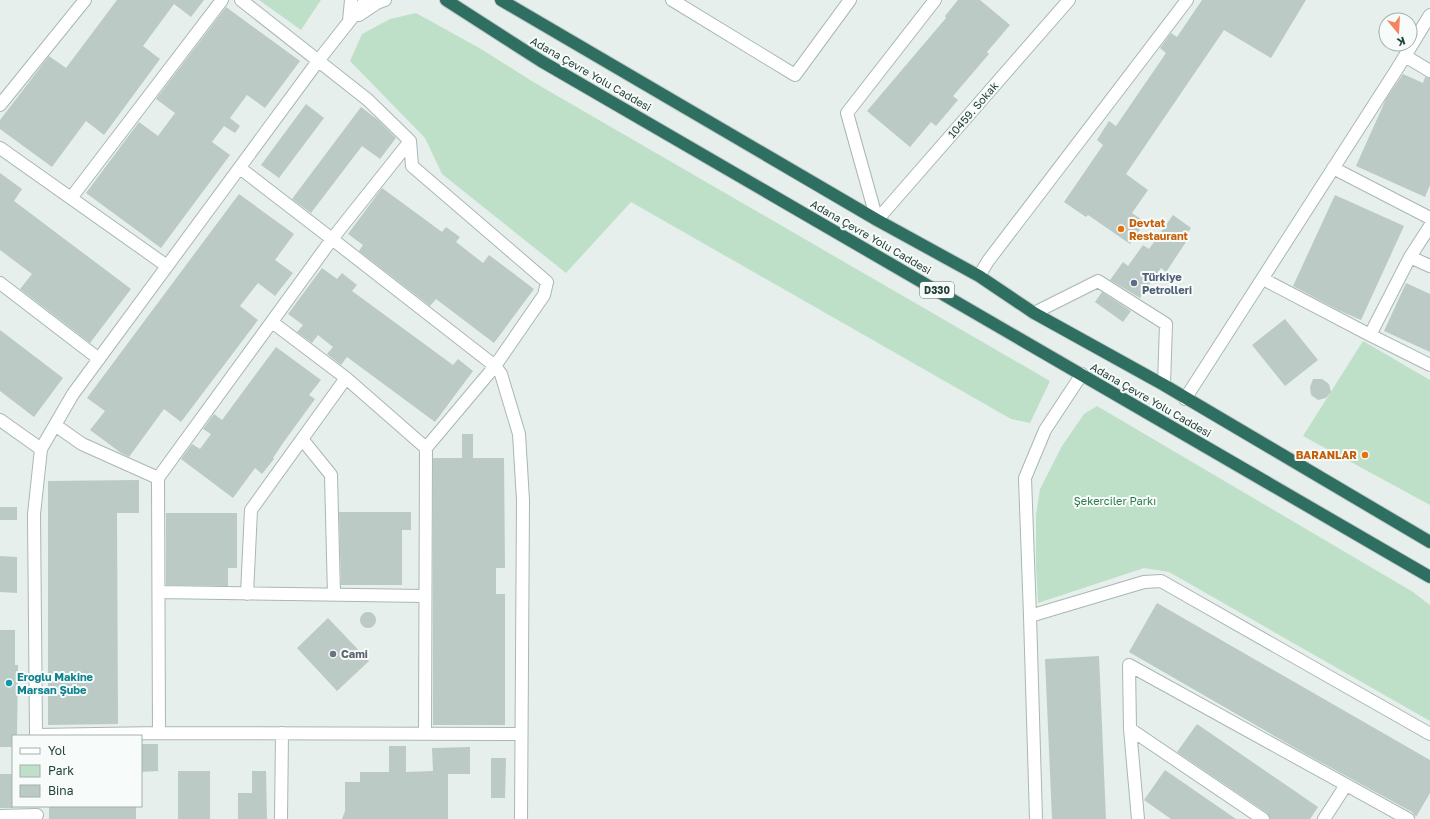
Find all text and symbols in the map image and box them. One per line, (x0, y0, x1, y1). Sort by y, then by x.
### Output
north arrow (1378, 12, 1418, 52)
street label: Adana Çevre Yolu Caddesi (529, 34, 654, 114)
text: K (1395, 35, 1407, 49)
street label: 10459. Sokak (945, 79, 1001, 140)
street label: Adana Çevre Yolu Caddesi (809, 197, 934, 277)
place label: Devtat Restaurant (1129, 216, 1189, 242)
marker: Devtat Restaurant (1116, 224, 1126, 234)
place label: Türkiye Petrolleri (1142, 270, 1192, 296)
marker: Türkiye Petrolleri (1129, 278, 1139, 288)
road number: D330 (920, 282, 954, 298)
street label: Adana Çevre Yolu Caddesi (1089, 360, 1214, 440)
place label: BARANLAR (1296, 448, 1357, 461)
marker: BARANLAR (1360, 450, 1370, 460)
park label: Şekerciler Parkı (1074, 494, 1156, 507)
place label: Cami (341, 647, 368, 660)
marker: Cami (328, 649, 338, 659)
place label: Eroğlu Makine Marsan Şube (17, 670, 94, 696)
marker: Eroğlu Makine Marsan Şube (4, 678, 14, 688)
legend (12, 735, 142, 807)
text: Yol (48, 743, 66, 758)
text: Park (48, 763, 74, 778)
text: Bina (48, 783, 73, 798)

